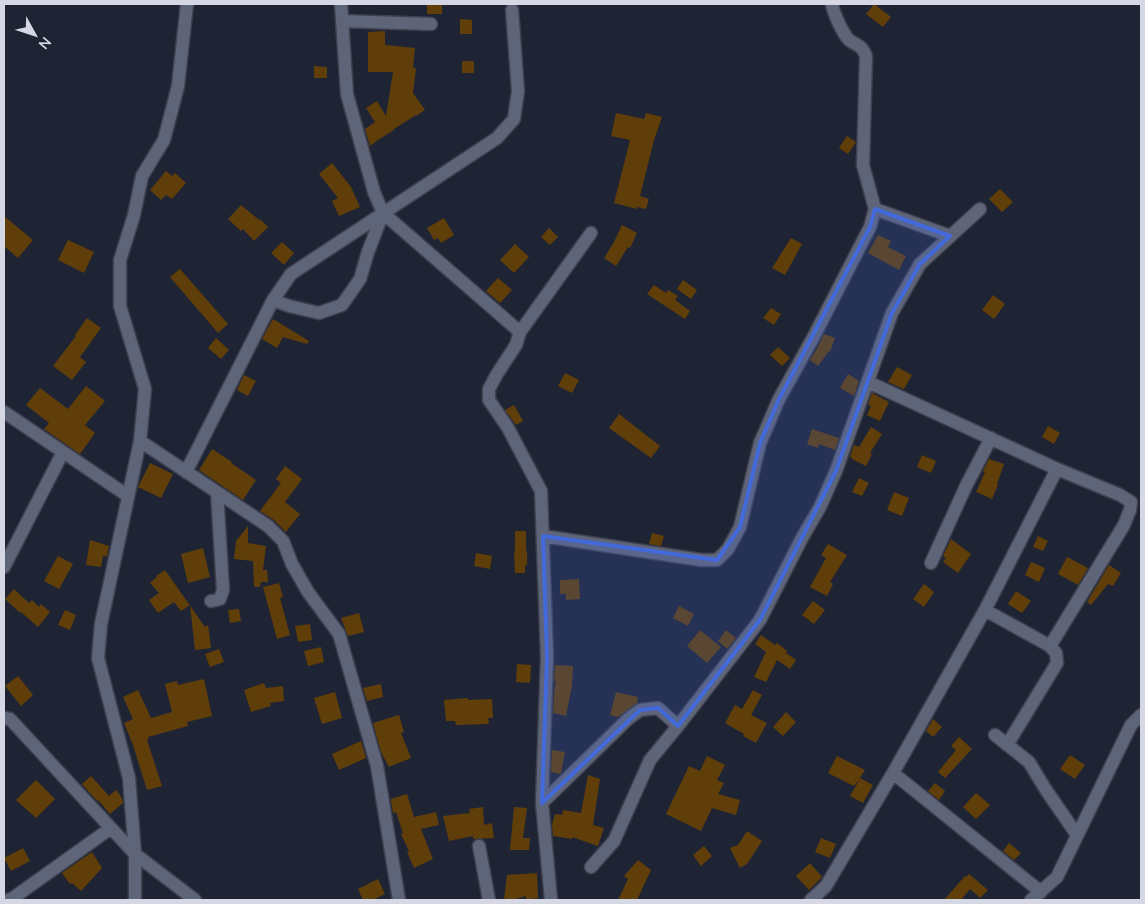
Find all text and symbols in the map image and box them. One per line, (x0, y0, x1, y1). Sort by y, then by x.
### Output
north arrow (10, 10, 60, 60)
text: N (35, 34, 55, 53)

